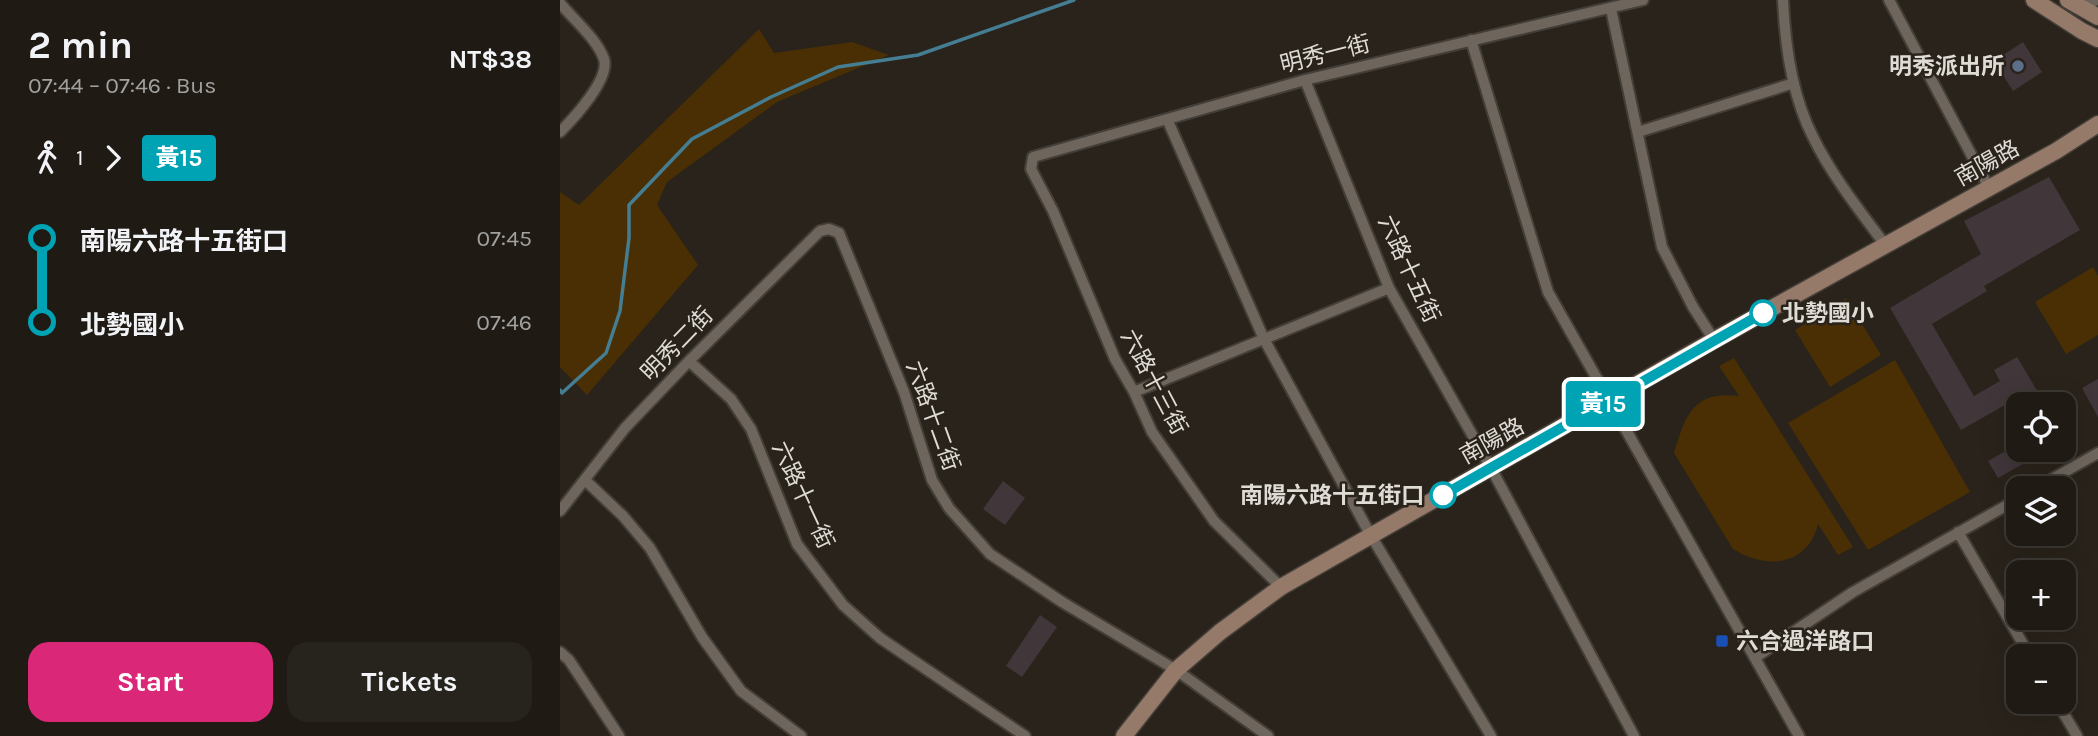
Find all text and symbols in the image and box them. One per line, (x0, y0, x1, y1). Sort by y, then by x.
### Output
text: 2 min (28, 23, 133, 68)
street label: 明秀一街 (1277, 30, 1373, 78)
text: NT$38 (449, 44, 532, 75)
place label: 明秀派出所 (1889, 53, 2004, 80)
marker: 明秀派出所 (2010, 58, 2026, 74)
text: 07:44 – 07:46 · Bus (28, 72, 216, 99)
street label: 南陽路 (1950, 134, 2024, 192)
icon: walk (28, 139, 66, 177)
icon: forward (94, 139, 132, 177)
text: 1 (76, 144, 84, 171)
text: 黃15 (156, 144, 202, 172)
street label: 六路十五街 (1372, 211, 1446, 327)
text: 07:45 (476, 225, 532, 252)
text: 南陽六路十五街口 (80, 226, 288, 257)
marker: 北勢國小 (1750, 300, 1776, 326)
place label: 北勢國小 (1782, 300, 1874, 327)
street label: 明秀二街 (635, 302, 719, 386)
text: 07:46 (476, 309, 532, 336)
text: 北勢國小 (80, 310, 184, 341)
street label: 六路十三街 (1115, 325, 1193, 439)
street label: 六路十二街 (901, 357, 965, 475)
line badge: 黃15 (1563, 381, 1643, 427)
text: 黃15 (1580, 390, 1626, 418)
map controls (2006, 392, 2076, 714)
button: locate (2006, 392, 2076, 462)
street label: 南陽路 (1455, 412, 1529, 470)
street label: 六路十一街 (766, 437, 840, 553)
button: layers (2006, 476, 2076, 546)
place label: 南陽六路十五街口 (1240, 482, 1424, 509)
marker: 南陽六路十五街口 (1430, 482, 1456, 508)
button: + (2006, 560, 2076, 630)
place label: 六合過洋路口 (1736, 628, 1874, 655)
marker: 六合過洋路口 (1714, 633, 1730, 649)
button: Start (28, 642, 273, 722)
button: Tickets (287, 642, 532, 722)
button: − (2006, 644, 2076, 714)

